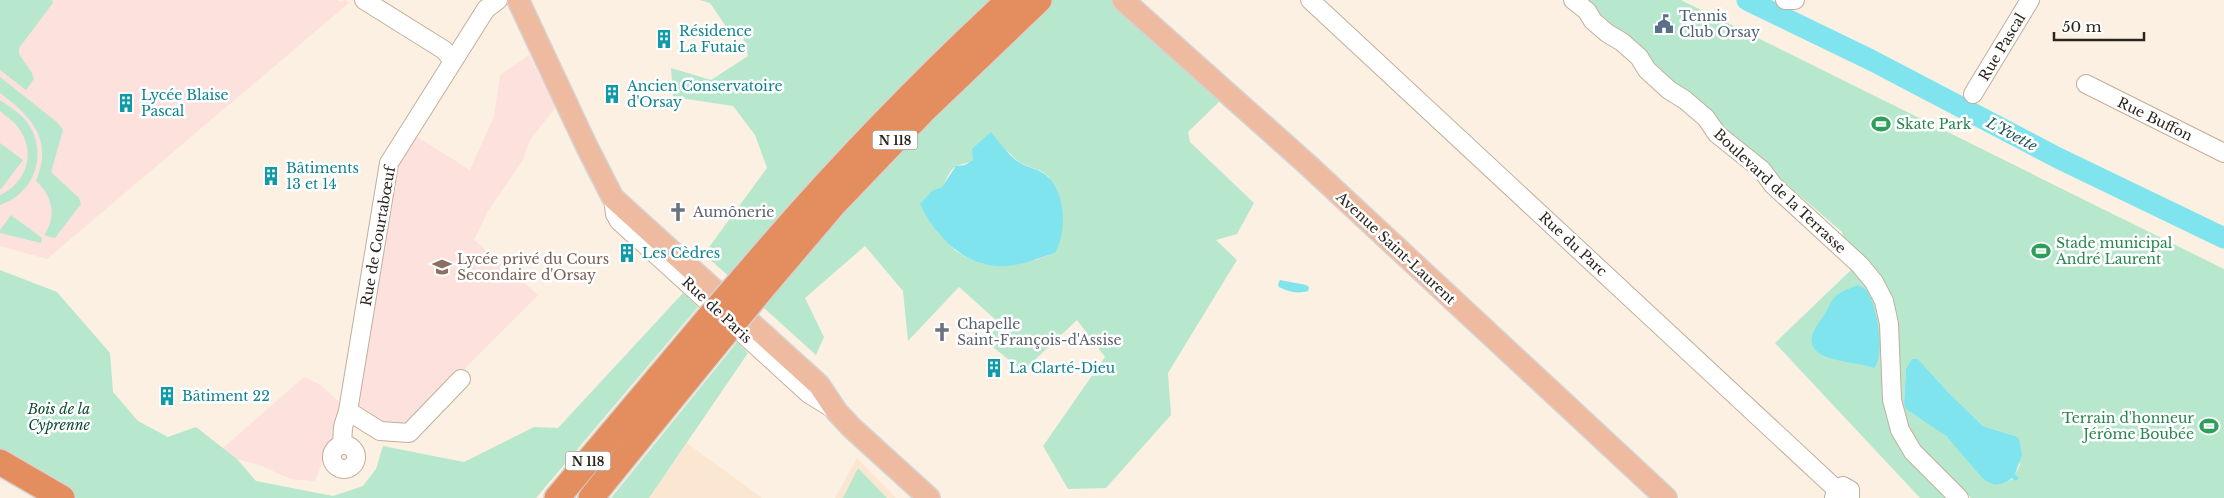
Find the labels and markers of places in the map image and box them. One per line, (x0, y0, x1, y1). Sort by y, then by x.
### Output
place label: Tennis Club Orsay (1679, 7, 1760, 41)
public building icon: Tennis Club Orsay (1653, 13, 1675, 35)
place label: Résidence La Futaie (679, 22, 752, 56)
building icon: Résidence La Futaie (653, 28, 675, 50)
place label: Ancien Conservatoire d'Orsay (626, 77, 782, 111)
building icon: Ancien Conservatoire d'Orsay (601, 83, 623, 105)
place label: Lycée Blaise Pascal (141, 86, 229, 120)
building icon: Lycée Blaise Pascal (115, 92, 137, 114)
sports icon: Skate Park (1870, 113, 1892, 135)
place label: Skate Park (1896, 115, 1972, 133)
place label: Bâtiments 13 et 14 (286, 159, 359, 193)
building icon: Bâtiments 13 et 14 (260, 165, 282, 187)
church icon: Aumônerie (667, 201, 689, 223)
place label: Aumônerie (692, 203, 774, 221)
place label: Stade municipal André Laurent (2055, 234, 2173, 268)
sports icon: Stade municipal André Laurent (2030, 240, 2052, 262)
building icon: Les Cèdres (616, 242, 638, 264)
place label: Les Cèdres (642, 244, 720, 262)
place label: Lycée privé du Cours Secondaire d'Orsay (457, 250, 609, 284)
school or university icon: Lycée privé du Cours Secondaire d'Orsay (431, 256, 453, 278)
place label: Chapelle Saint-François-d'Assise (957, 315, 1122, 349)
church icon: Chapelle Saint-François-d'Assise (931, 321, 953, 343)
building icon: La Clarté-Dieu (983, 357, 1005, 379)
place label: La Clarté-Dieu (1009, 359, 1116, 377)
building icon: Bâtiment 22 (156, 385, 178, 407)
place label: Bâtiment 22 (182, 387, 270, 405)
place label: Terrain d'honneur Jérôme Boubée (2062, 409, 2194, 443)
sports icon: Terrain d'honneur Jérôme Boubée (2198, 415, 2220, 437)

